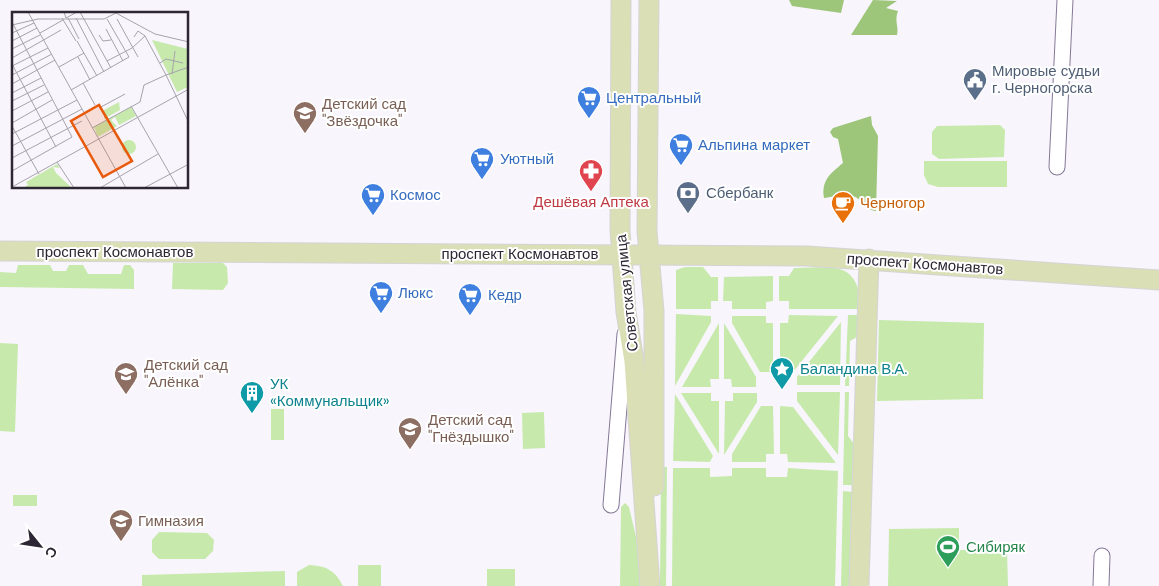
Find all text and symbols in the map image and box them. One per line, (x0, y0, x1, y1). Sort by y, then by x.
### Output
inset map (12, 12, 189, 189)
place label: Мировые судьи г. Черногорска (992, 61, 1100, 98)
public building icon: Мировые судьи г. Черногорска (962, 67, 988, 101)
supermarket icon: Центральный (576, 85, 602, 119)
place label: Центральный (606, 88, 701, 108)
place label: Детский сад "Звёздочка" (322, 94, 406, 131)
school or university icon: Детский сад "Звёздочка" (292, 100, 318, 134)
supermarket icon: Альпина маркет (668, 132, 694, 166)
place label: Альпина маркет (698, 135, 810, 155)
supermarket icon: Уютный (469, 146, 495, 180)
place label: Уютный (500, 149, 554, 169)
pharmacy icon: Дешёвая Аптека (578, 158, 604, 192)
bank icon: Сбербанк (675, 180, 701, 214)
supermarket icon: Космос (360, 182, 386, 216)
place label: Сбербанк (706, 183, 774, 203)
place label: Космос (390, 185, 441, 205)
cafe icon: Черногор (830, 190, 856, 224)
place label: Дешёвая Аптека (533, 192, 649, 212)
place label: Черногор (860, 193, 925, 213)
street label: Советская улица (611, 233, 643, 353)
street label: проспект Космонавтов (37, 242, 193, 262)
street label: проспект Космонавтов (442, 244, 598, 264)
street label: проспект Космонавтов (846, 249, 1004, 279)
supermarket icon: Люкс (368, 280, 394, 314)
supermarket icon: Кедр (457, 282, 483, 316)
place label: Люкс (398, 283, 434, 303)
place label: Кедр (488, 285, 522, 305)
place label: Детский сад "Алёнка" (144, 355, 228, 392)
place icon: Баландина В.А. (769, 356, 795, 390)
place label: Баландина В.А. (800, 359, 907, 379)
school or university icon: Детский сад "Алёнка" (113, 361, 139, 395)
place label: УК «Коммунальщик» (270, 374, 390, 411)
building icon: УК «Коммунальщик» (239, 380, 265, 414)
place label: Детский сад "Гнёздышко" (428, 410, 514, 447)
school or university icon: Детский сад "Гнёздышко" (397, 416, 423, 450)
school or university icon: Гимназия (108, 508, 134, 542)
place label: Гимназия (138, 511, 204, 531)
north arrow (15, 521, 65, 571)
sports icon: Сибиряк (935, 534, 961, 568)
place label: Сибиряк (966, 537, 1025, 557)
text: С (41, 544, 62, 561)

